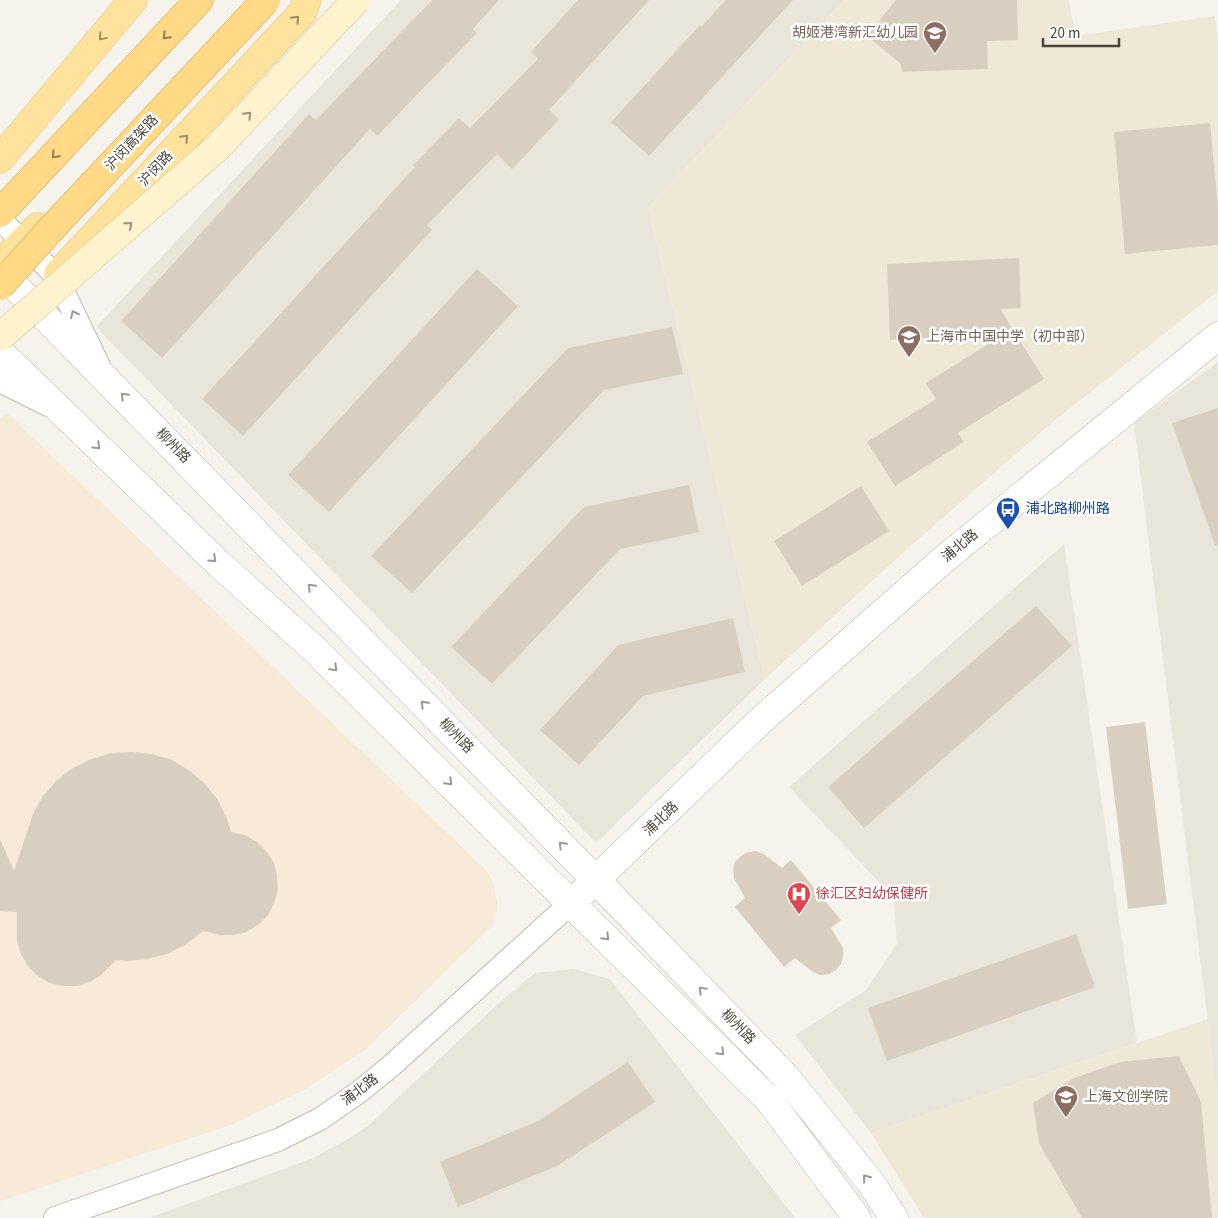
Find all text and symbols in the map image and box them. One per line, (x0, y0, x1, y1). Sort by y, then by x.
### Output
scale bar (1043, 15, 1119, 47)
one-way arrow (290, 16, 299, 25)
school or university icon: 胡姬港湾新汇幼儿园 (922, 20, 948, 54)
place label: 胡姬港湾新汇幼儿园 (792, 23, 918, 43)
text: 20 m (1050, 23, 1080, 44)
one-way arrow (162, 30, 171, 39)
one-way arrow (99, 32, 108, 41)
street label: 沪闵高架路 (101, 111, 163, 175)
one-way arrow (242, 111, 251, 120)
one-way arrow (179, 135, 188, 144)
street label: 沪闵路 (134, 147, 178, 191)
one-way arrow (52, 149, 61, 158)
one-way arrow (123, 222, 132, 230)
one-way arrow (70, 310, 80, 319)
school or university icon: 上海市中国中学（初中部） (896, 324, 922, 358)
place label: 上海市中国中学（初中部） (926, 327, 1094, 347)
one-way arrow (121, 393, 130, 402)
street label: 柳州路 (151, 424, 195, 468)
one-way arrow (91, 440, 100, 449)
bus stop icon: 浦北路柳州路 (995, 496, 1021, 530)
place label: 浦北路柳州路 (1026, 499, 1110, 519)
street label: 浦北路 (937, 525, 983, 567)
one-way arrow (208, 553, 217, 562)
one-way arrow (307, 584, 316, 593)
one-way arrow (328, 662, 337, 671)
one-way arrow (421, 700, 430, 709)
street label: 柳州路 (434, 714, 478, 758)
one-way arrow (443, 776, 452, 785)
street label: 浦北路 (639, 797, 683, 841)
one-way arrow (559, 842, 568, 851)
hospital icon: 徐汇区妇幼保健所 (786, 881, 812, 915)
place label: 徐汇区妇幼保健所 (816, 884, 928, 904)
one-way arrow (600, 932, 609, 941)
one-way arrow (699, 986, 708, 995)
street label: 柳州路 (716, 1005, 760, 1049)
one-way arrow (715, 1046, 724, 1055)
street label: 浦北路 (337, 1069, 383, 1111)
school or university icon: 上海文创学院 (1053, 1084, 1079, 1118)
place label: 上海文创学院 (1084, 1087, 1168, 1107)
one-way arrow (864, 1175, 872, 1184)

